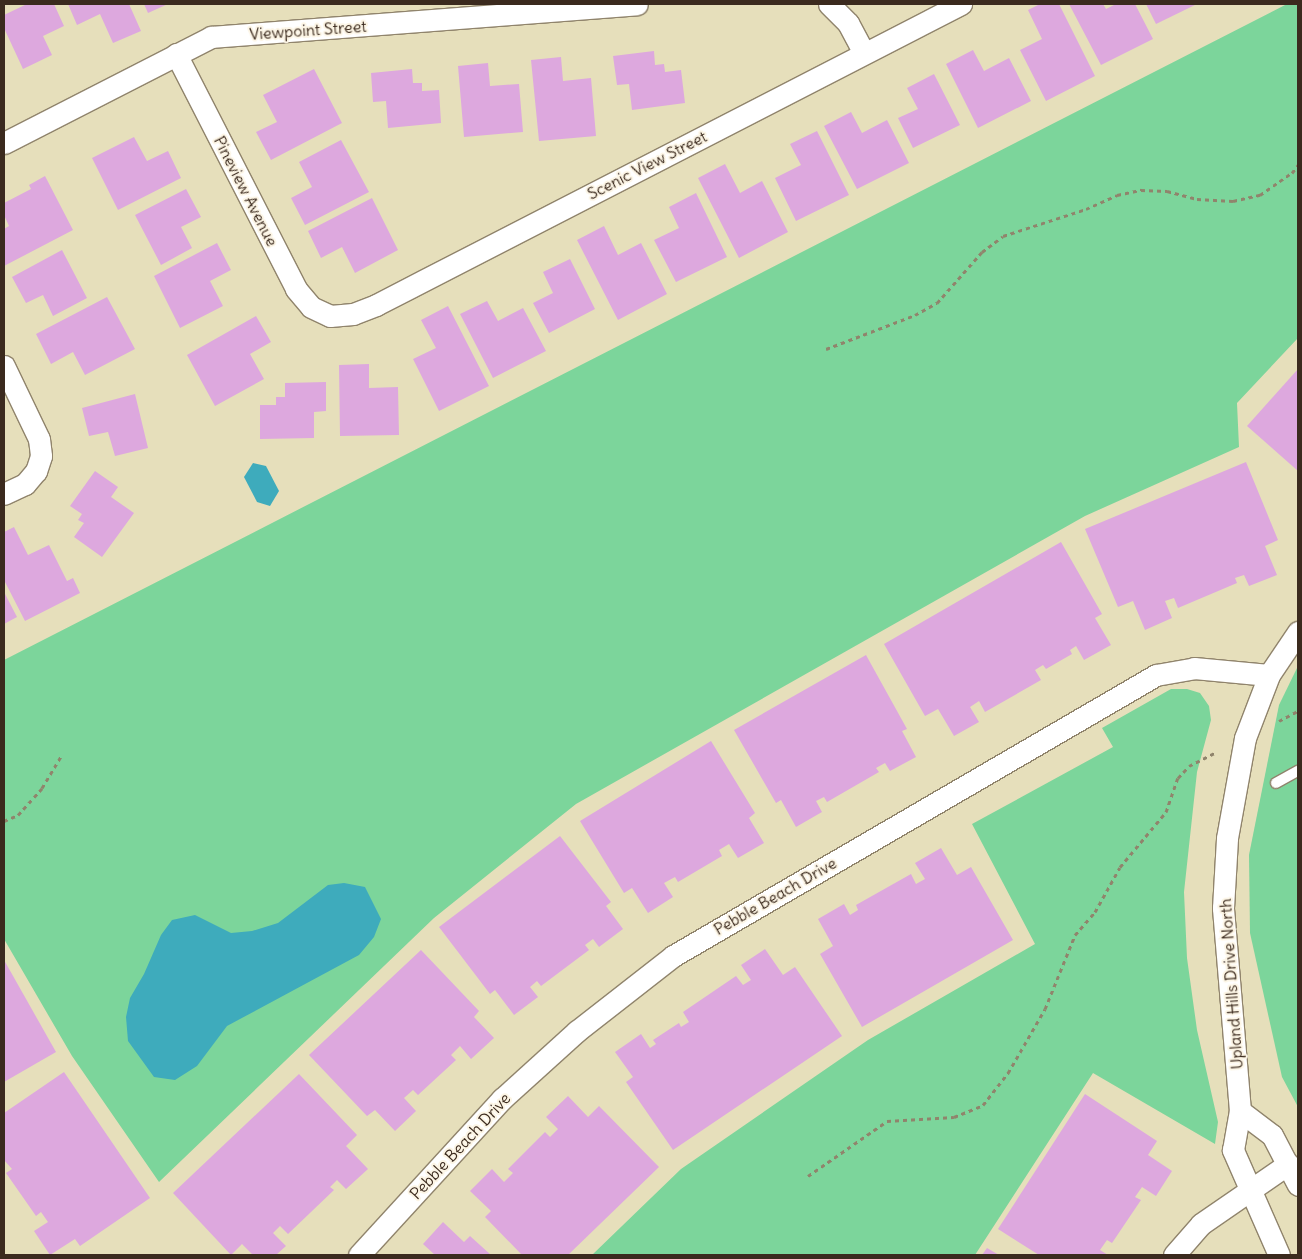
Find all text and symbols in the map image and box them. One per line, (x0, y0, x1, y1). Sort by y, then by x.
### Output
street label: Viewpoint Street (249, 16, 367, 44)
street label: Scenic View Street (584, 127, 710, 203)
street label: Pineview Avenue (210, 133, 282, 249)
street label: Pebble Beach Drive (710, 853, 840, 939)
street label: Upland Hills Drive North (1215, 898, 1247, 1070)
street label: Pebble Beach Drive (406, 1089, 514, 1203)

